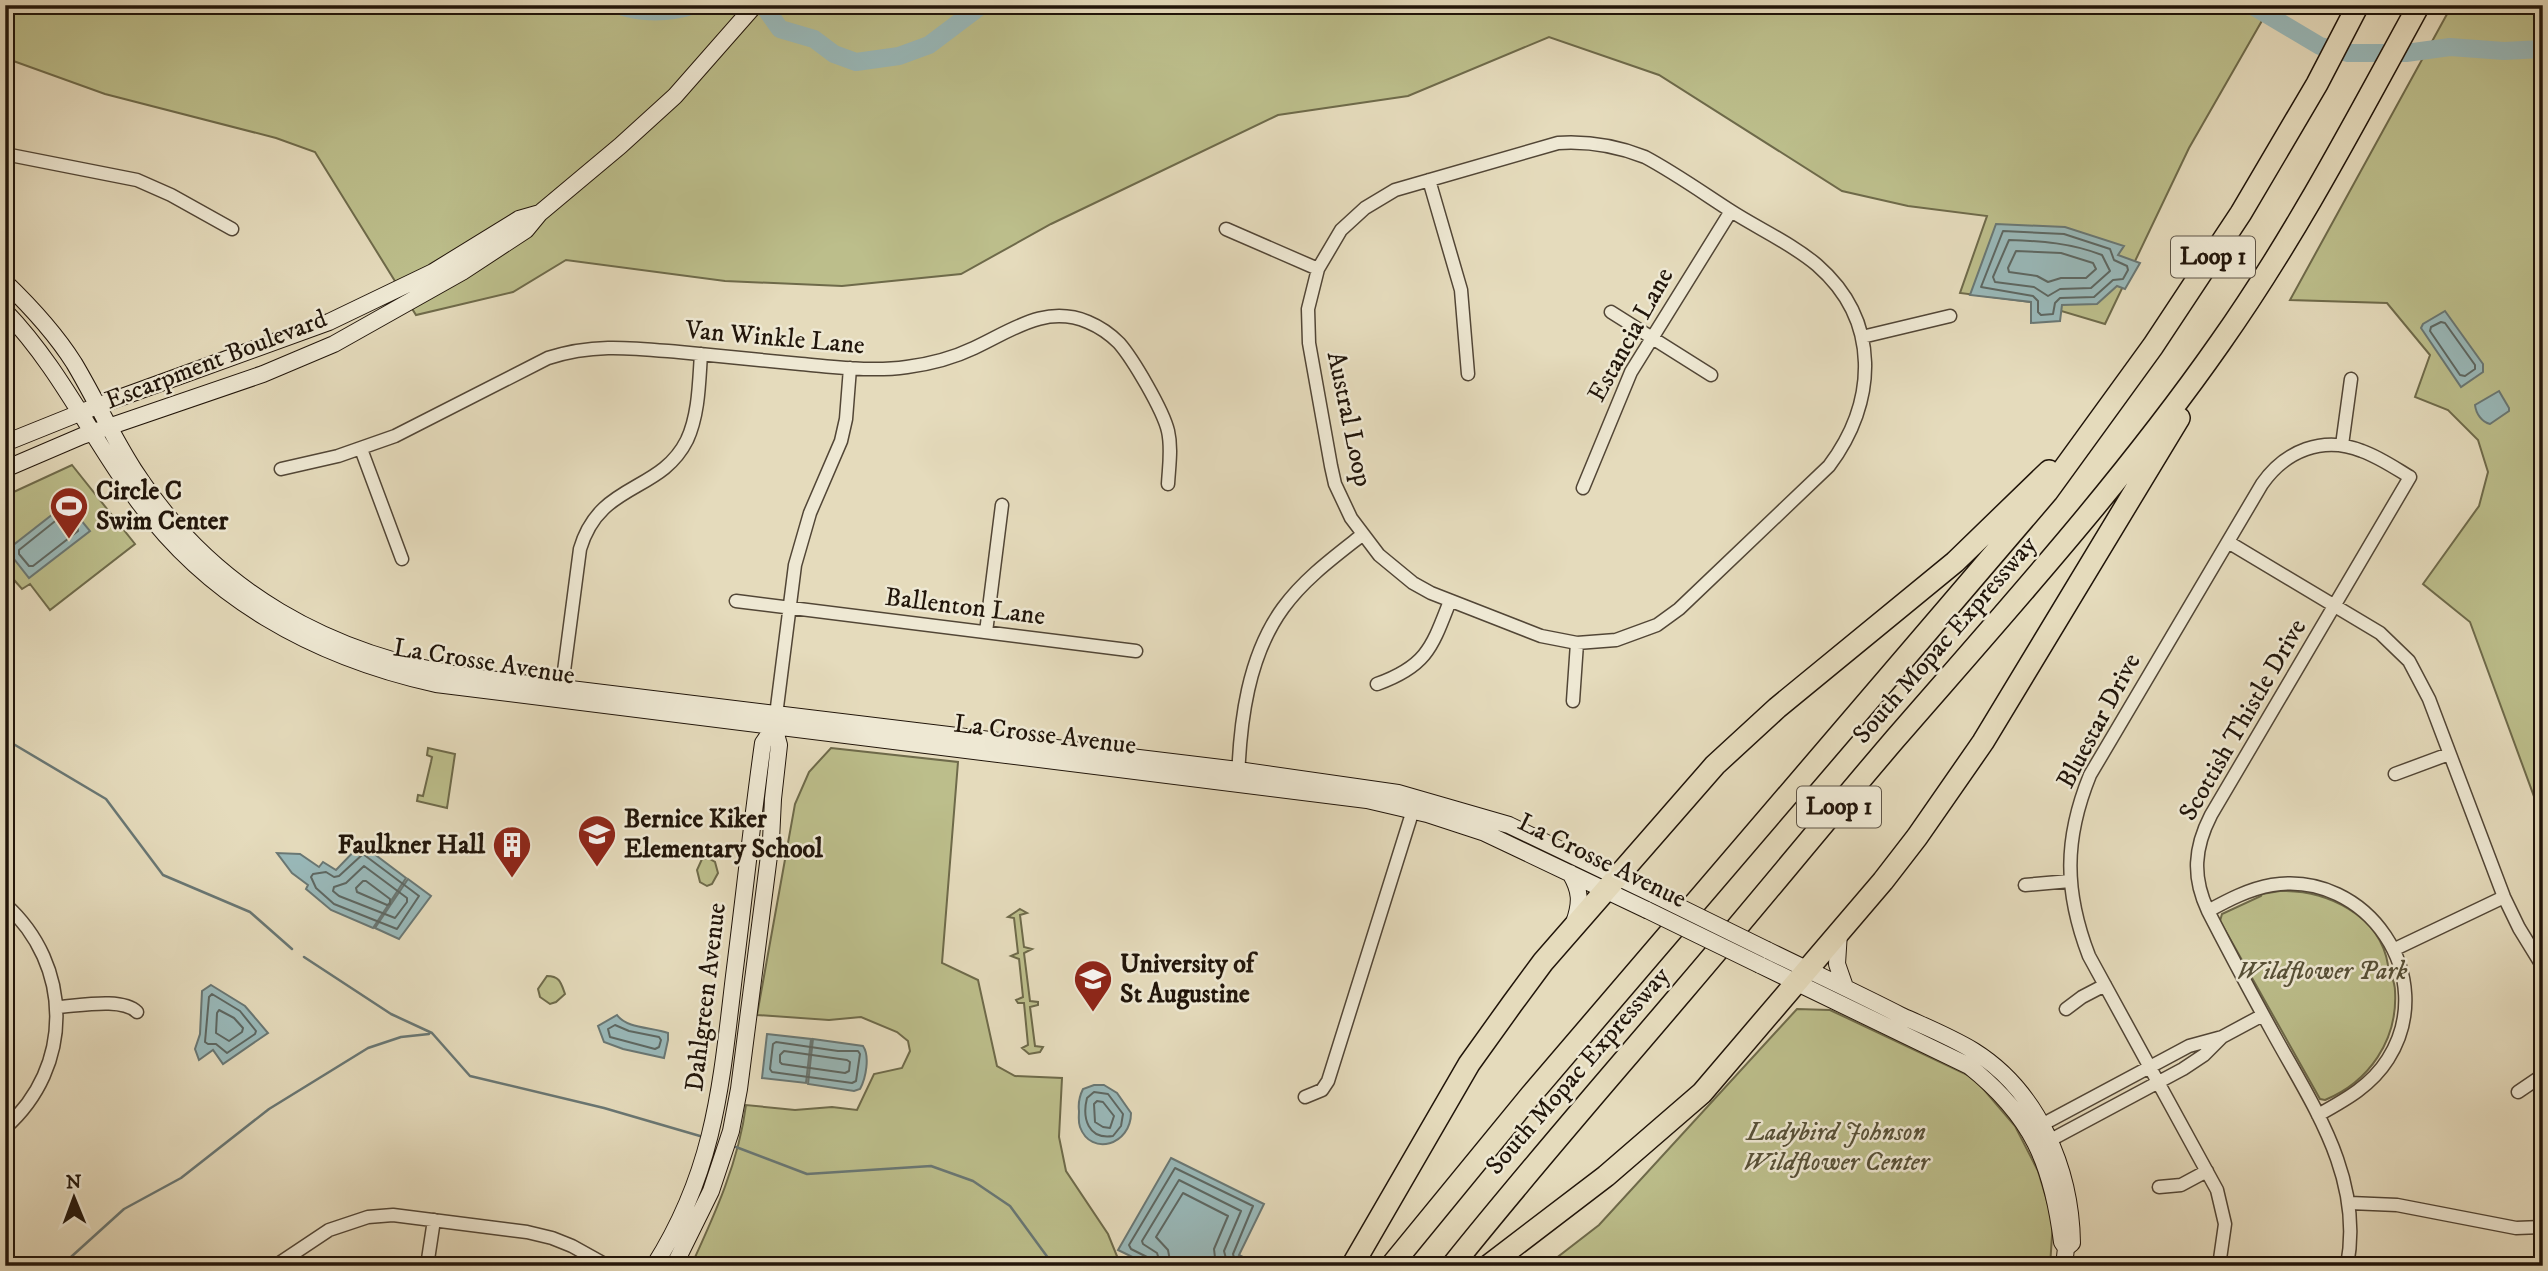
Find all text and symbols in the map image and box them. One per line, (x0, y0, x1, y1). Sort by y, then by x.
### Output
road number: Loop 1 (2171, 236, 2255, 278)
street label: Estancia Lane (1581, 262, 1681, 408)
street label: Escarpment Boulevard (100, 303, 332, 417)
street label: Van Winkle Lane (683, 314, 866, 362)
street label: Austral Loop (1319, 348, 1379, 490)
place label: Circle C Swim Center (96, 475, 228, 538)
sports icon: Circle C Swim Center (48, 485, 90, 540)
street label: South Mopac Expressway (1846, 529, 2045, 751)
street label: Ballenton Lane (883, 581, 1047, 633)
street label: Scottish Thistle Drive (2172, 613, 2314, 827)
street label: La Crosse Avenue (391, 631, 577, 693)
street label: Bluestar Drive (2050, 648, 2148, 794)
street label: La Crosse Avenue (952, 707, 1138, 763)
road number: Loop 1 (1797, 786, 1881, 828)
place label: Bernice Kiker Elementary School (624, 803, 824, 866)
street label: La Crosse Avenue (1512, 806, 1692, 916)
school or university icon: Bernice Kiker Elementary School (576, 813, 618, 868)
building icon: Faulkner Hall (491, 824, 533, 879)
place label: Faulkner Hall (338, 829, 486, 862)
street label: Dahlgreen Avenue (678, 901, 734, 1093)
place label: University of St Augustine (1120, 948, 1259, 1011)
park label: Wildflower Park (2237, 955, 2408, 988)
school or university icon: University of St Augustine (1072, 958, 1114, 1013)
street label: South Mopac Expressway (1479, 960, 1678, 1182)
park label: Ladybird Johnson Wildflower Center (1743, 1116, 1931, 1179)
north arrow (38, 1162, 108, 1232)
text: N (66, 1171, 82, 1194)

